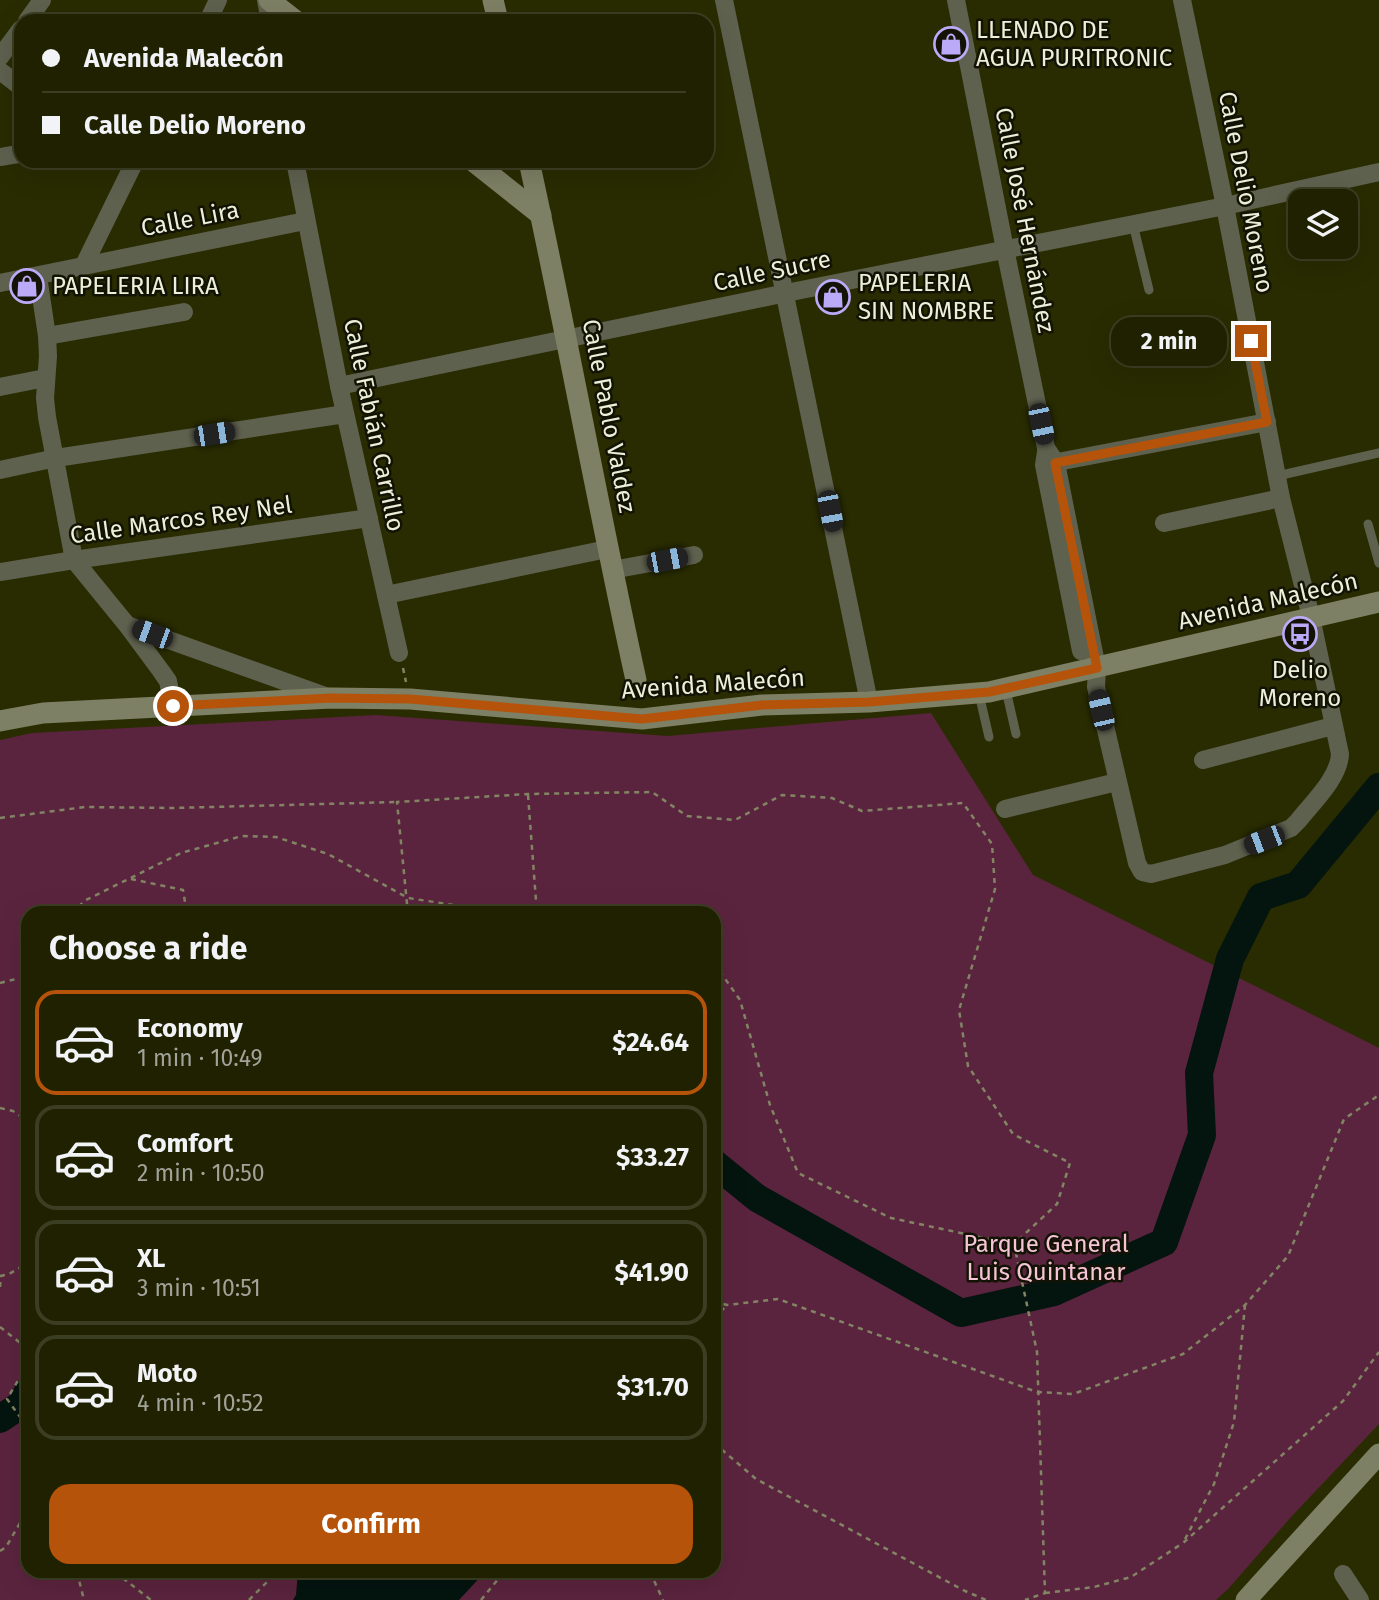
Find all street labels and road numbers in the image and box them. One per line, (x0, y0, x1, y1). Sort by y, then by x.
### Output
street label: Calle Delio Moreno (1213, 89, 1279, 295)
street label: Calle José Hernández (989, 105, 1061, 335)
street label: Calle Lira (138, 196, 242, 242)
street label: Calle Sucre (711, 245, 833, 297)
street label: Calle Fabián Carrillo (338, 316, 410, 534)
street label: Calle Pablo Valdez (577, 317, 641, 515)
street label: Calle Marcos Rey Nel (68, 491, 294, 549)
street label: Avenida Malecón (1175, 567, 1361, 635)
street label: Avenida Malecón (620, 664, 806, 704)

